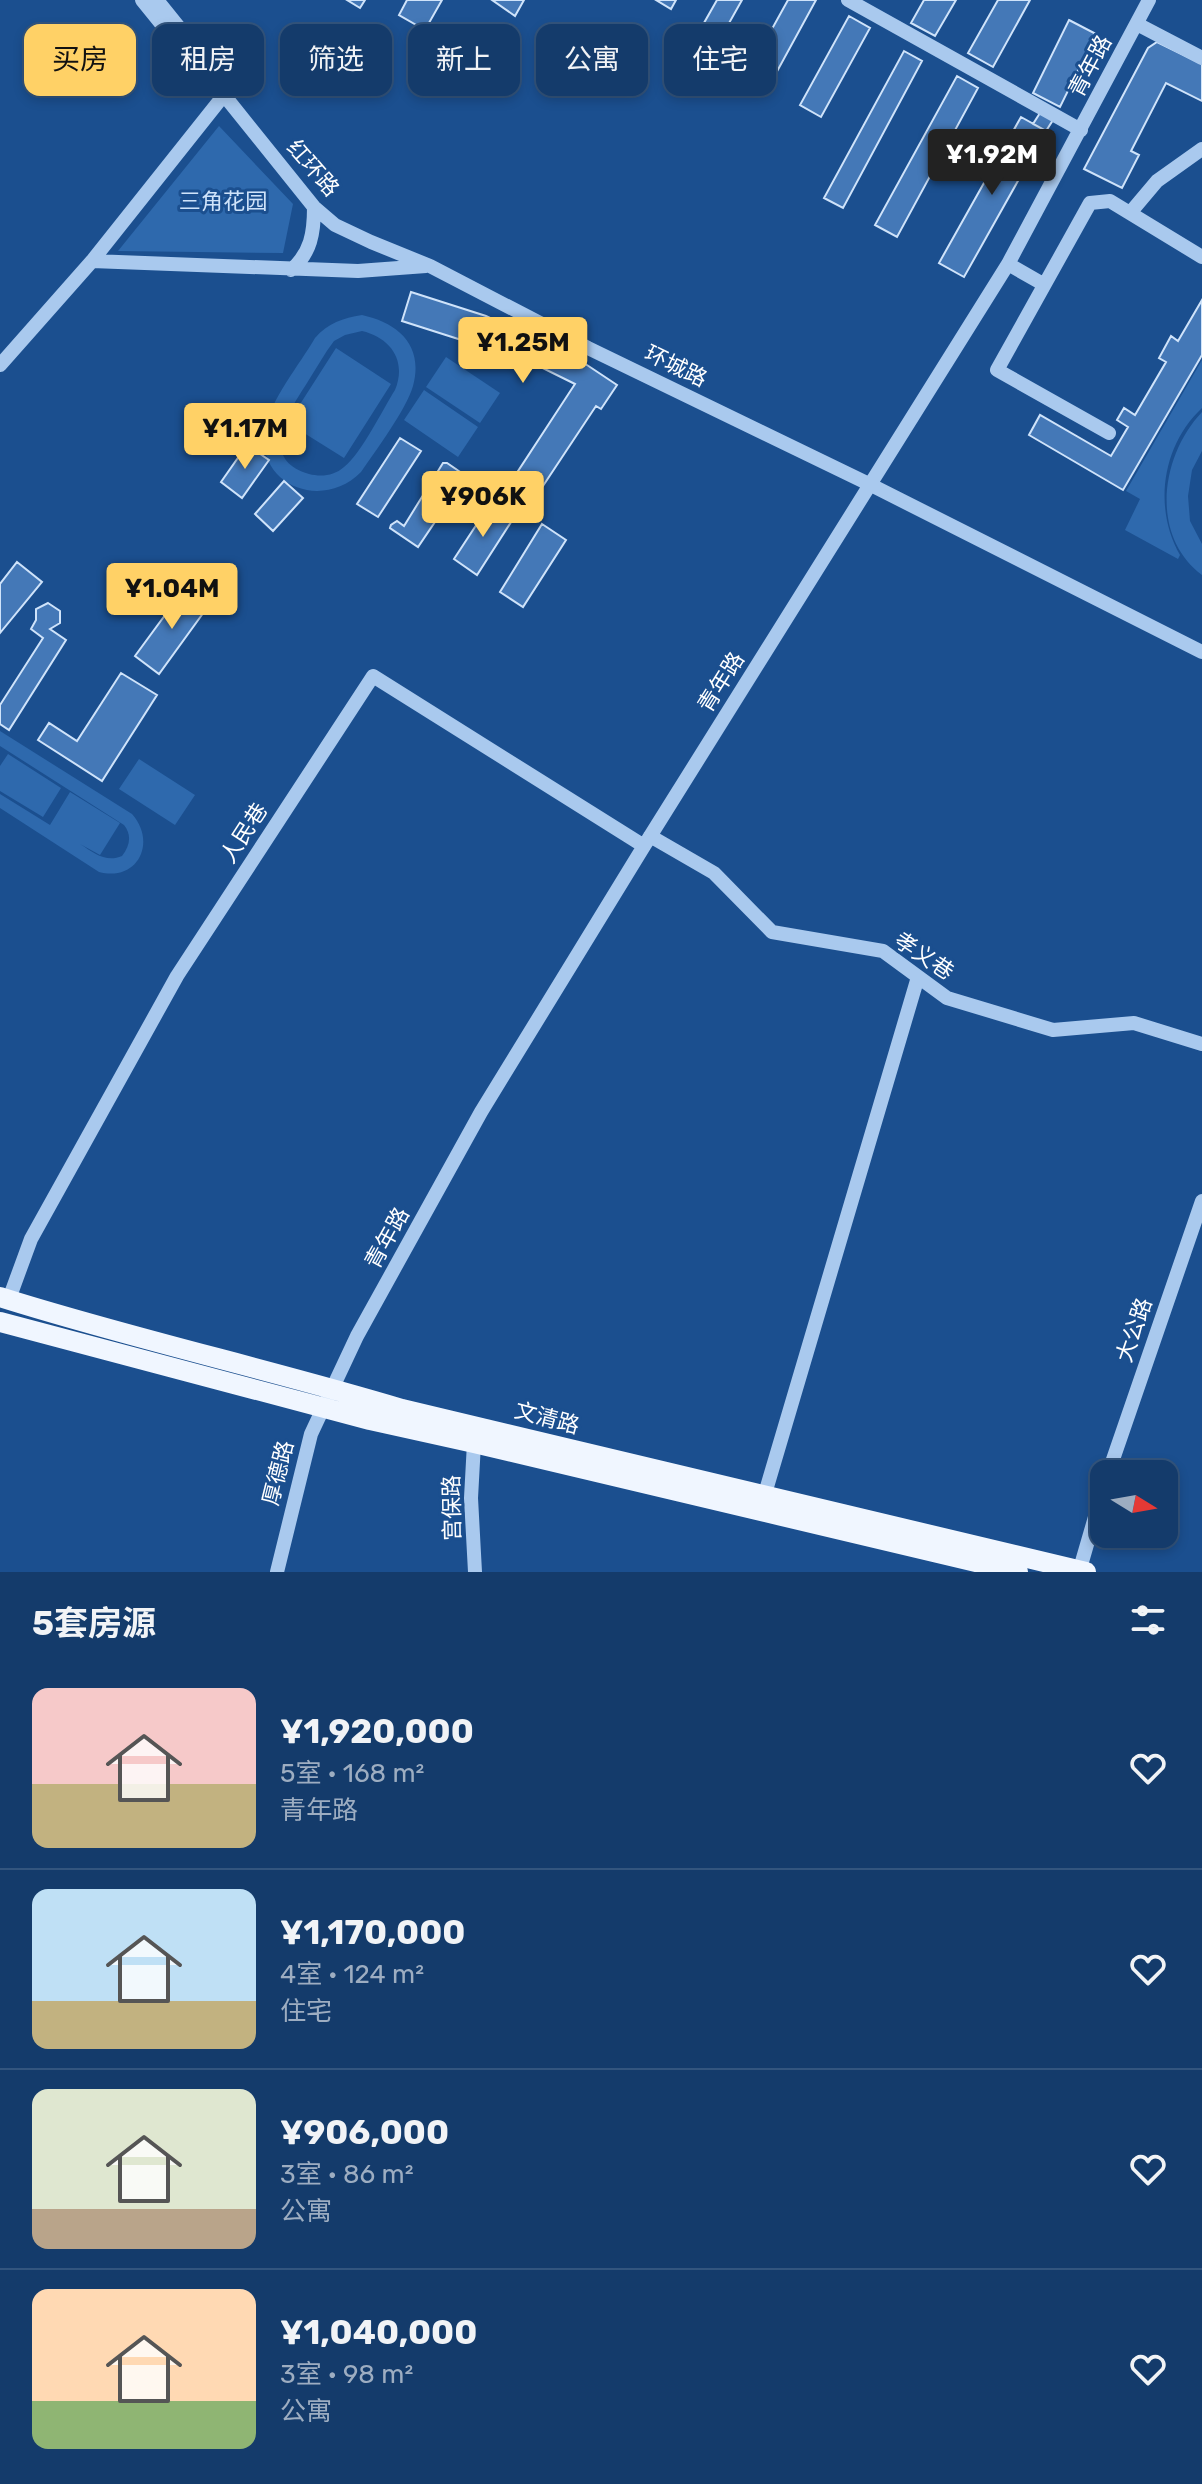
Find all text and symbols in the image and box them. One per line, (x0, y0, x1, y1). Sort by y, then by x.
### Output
chip: 买房 (24, 24, 136, 96)
chip: 租房 (152, 24, 264, 96)
chip: 筛选 (280, 24, 392, 96)
chip: 新上 (408, 24, 520, 96)
chip: 公寓 (536, 24, 648, 96)
chip: 住宅 (664, 24, 776, 96)
street label: 青年路 (1063, 31, 1117, 101)
pin: ¥1.92M (927, 129, 1057, 197)
street label: 红环路 (281, 134, 345, 202)
text: ¥1.92M (946, 139, 1038, 170)
park label: 三角花园 (179, 188, 267, 215)
pin: ¥1.25M (458, 317, 588, 385)
text: ¥1.25M (476, 327, 570, 358)
street label: 环城路 (640, 339, 712, 393)
pin: ¥1.17M (180, 403, 310, 471)
text: ¥1.17M (202, 413, 288, 444)
pin: ¥906K (427, 471, 539, 539)
text: ¥906K (440, 481, 526, 512)
pin: ¥1.04M (107, 563, 237, 631)
text: ¥1.04M (124, 573, 220, 604)
street label: 青年路 (692, 647, 750, 717)
street label: 人民巷 (215, 798, 273, 868)
street label: 孝义巷 (889, 926, 959, 986)
street label: 青年路 (359, 1203, 415, 1273)
street label: 大公路 (1110, 1294, 1158, 1366)
street label: 文清路 (512, 1396, 582, 1440)
street label: 厚德路 (257, 1438, 299, 1508)
north arrow (1090, 1460, 1178, 1548)
map controls (1090, 1460, 1178, 1548)
street label: 宫保路 (438, 1475, 466, 1541)
icon: filters (1126, 1598, 1170, 1642)
text: 5套房源 (32, 1603, 156, 1644)
text: ¥1,920,000 (280, 1711, 474, 1752)
icon: home (96, 1720, 192, 1816)
icon: heart (1126, 1746, 1170, 1790)
text: 5室 · 168 m² (280, 1758, 424, 1789)
text: 青年路 (280, 1795, 358, 1826)
text: ¥1,170,000 (280, 1912, 465, 1953)
icon: home (96, 1921, 192, 2017)
icon: heart (1126, 1947, 1170, 1991)
text: 4室 · 124 m² (280, 1959, 424, 1990)
text: 住宅 (280, 1996, 332, 2027)
text: ¥906,000 (280, 2112, 449, 2153)
icon: home (96, 2121, 192, 2217)
icon: heart (1126, 2147, 1170, 2191)
text: 3室 · 86 m² (280, 2159, 414, 2190)
text: 公寓 (280, 2196, 332, 2227)
text: ¥1,040,000 (280, 2312, 477, 2353)
icon: home (96, 2321, 192, 2417)
icon: heart (1126, 2347, 1170, 2391)
text: 3室 · 98 m² (280, 2359, 413, 2390)
text: 公寓 (280, 2396, 332, 2427)

